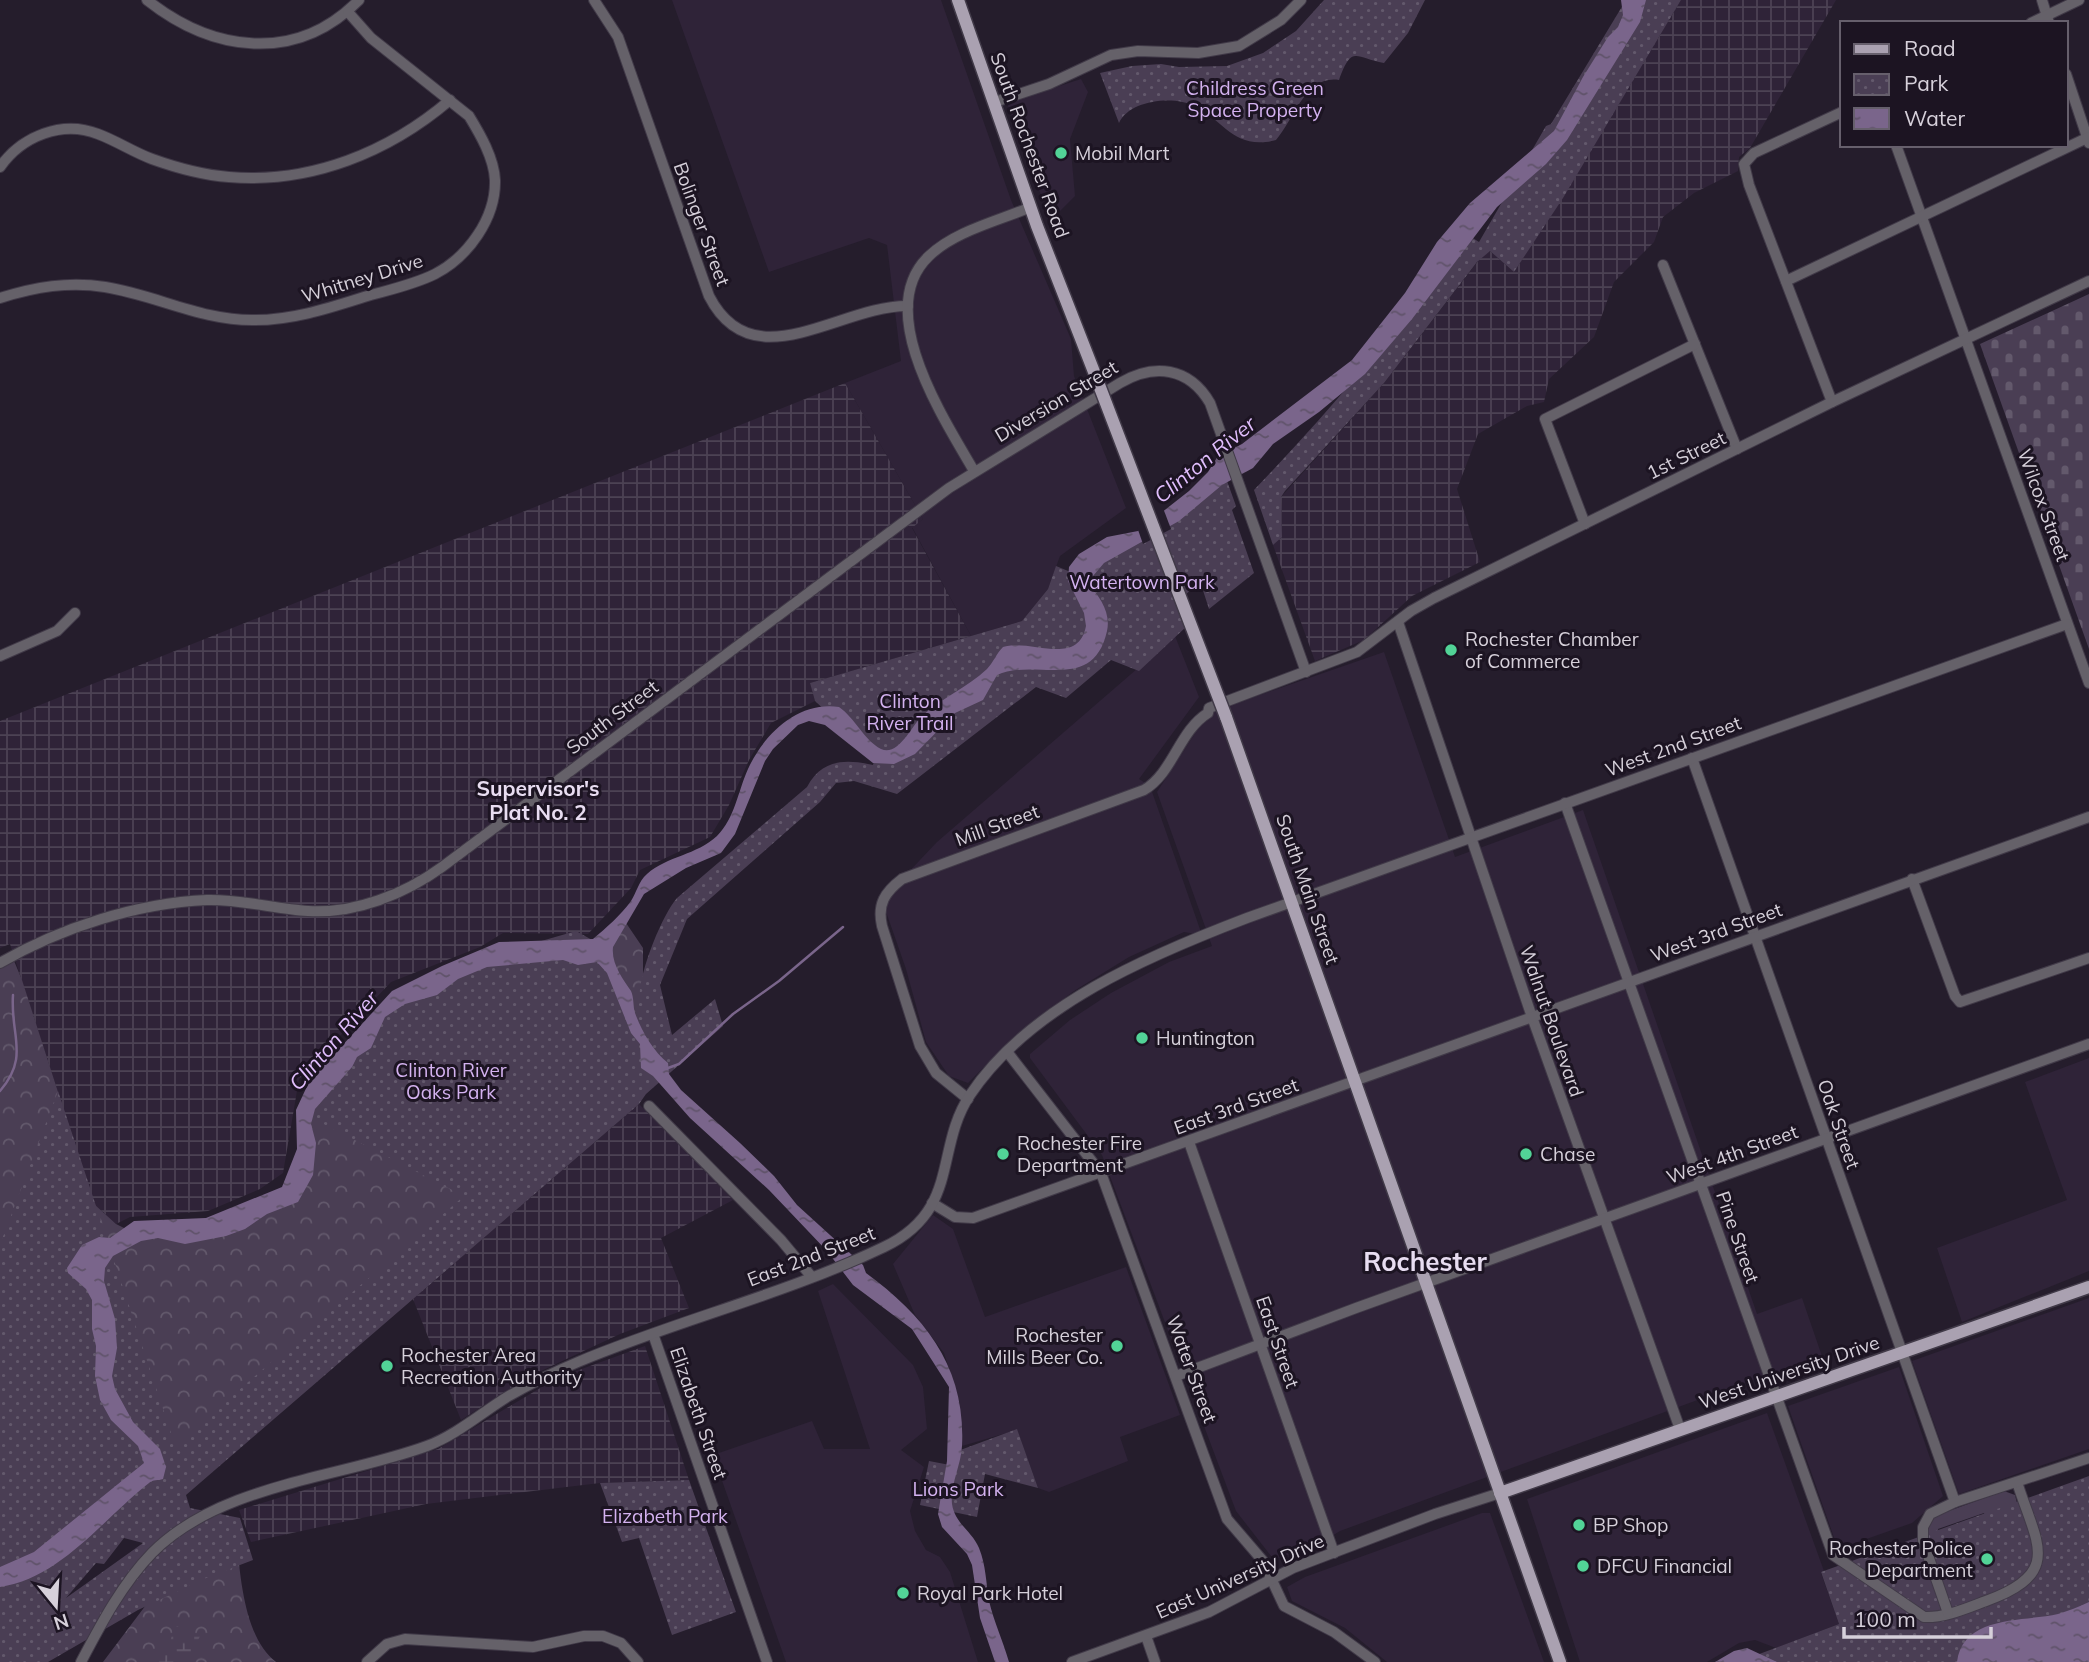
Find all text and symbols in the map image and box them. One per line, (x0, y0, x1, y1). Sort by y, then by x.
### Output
legend (1840, 21, 2068, 147)
text: Road (1904, 35, 1955, 61)
street label: South Rochester Road (985, 49, 1075, 241)
text: Park (1904, 70, 1948, 96)
park label: Childress Green Space Property (1186, 76, 1324, 122)
text: Water (1904, 105, 1965, 131)
place label: Mobil Mart (1075, 141, 1170, 165)
marker: Mobil Mart (1053, 145, 1069, 161)
street label: Bolinger Street (668, 159, 736, 290)
street label: Whitney Drive (298, 248, 426, 308)
street label: Diversion Street (990, 355, 1122, 447)
water label: Clinton River (1148, 409, 1262, 508)
street label: 1st Street (1643, 425, 1730, 484)
street label: Wilcox Street (2013, 446, 2076, 565)
park label: Watertown Park (1069, 570, 1215, 594)
place label: Rochester Chamber of Commerce (1465, 627, 1639, 673)
marker: Rochester Chamber of Commerce (1443, 642, 1459, 658)
street label: South Street (561, 674, 663, 759)
park label: Clinton River Trail (866, 689, 954, 735)
street label: West 2nd Street (1602, 710, 1744, 782)
district label: Supervisor's Plat No. 2 (476, 775, 600, 825)
street label: Mill Street (952, 799, 1042, 851)
street label: South Main Street (1271, 811, 1345, 968)
street label: West 3rd Street (1647, 897, 1785, 967)
street label: Walnut Boulevard (1515, 942, 1589, 1100)
water label: Clinton River (283, 984, 384, 1095)
place label: Huntington (1156, 1026, 1255, 1050)
marker: Huntington (1134, 1030, 1150, 1046)
park label: Clinton River Oaks Park (395, 1058, 507, 1104)
street label: East 3rd Street (1171, 1072, 1302, 1140)
street label: Oak Street (1812, 1076, 1866, 1172)
street label: West 4th Street (1663, 1119, 1801, 1189)
place label: Rochester Fire Department (1017, 1131, 1142, 1177)
place label: Chase (1540, 1142, 1595, 1166)
marker: Rochester Fire Department (995, 1146, 1011, 1162)
marker: Chase (1518, 1146, 1534, 1162)
street label: Pine Street (1711, 1188, 1765, 1287)
street label: East 2nd Street (744, 1221, 879, 1291)
district label: Rochester (1363, 1245, 1487, 1278)
street label: East Street (1251, 1293, 1305, 1392)
street label: Water Street (1161, 1312, 1223, 1426)
place label: Rochester Mills Beer Co. (986, 1323, 1103, 1369)
street label: West University Drive (1695, 1330, 1883, 1414)
marker: Rochester Mills Beer Co. (1109, 1338, 1125, 1354)
place label: Rochester Area Recreation Authority (401, 1343, 582, 1389)
street label: Elizabeth Street (665, 1344, 733, 1483)
marker: Rochester Area Recreation Authority (379, 1358, 395, 1374)
park label: Lions Park (912, 1477, 1004, 1501)
park label: Elizabeth Park (602, 1504, 728, 1528)
place label: BP Shop (1593, 1513, 1668, 1537)
marker: BP Shop (1571, 1517, 1587, 1533)
street label: East University Drive (1152, 1528, 1328, 1624)
place label: Rochester Police Department (1829, 1536, 1973, 1582)
marker: Rochester Police Department (1979, 1551, 1995, 1567)
place label: DFCU Financial (1597, 1554, 1732, 1578)
marker: DFCU Financial (1575, 1558, 1591, 1574)
north arrow (21, 1571, 91, 1641)
place label: Royal Park Hotel (917, 1581, 1063, 1605)
marker: Royal Park Hotel (895, 1585, 911, 1601)
scale bar (1844, 1596, 1991, 1640)
text: 100 m (1854, 1606, 1916, 1632)
text: N (51, 1609, 72, 1636)

